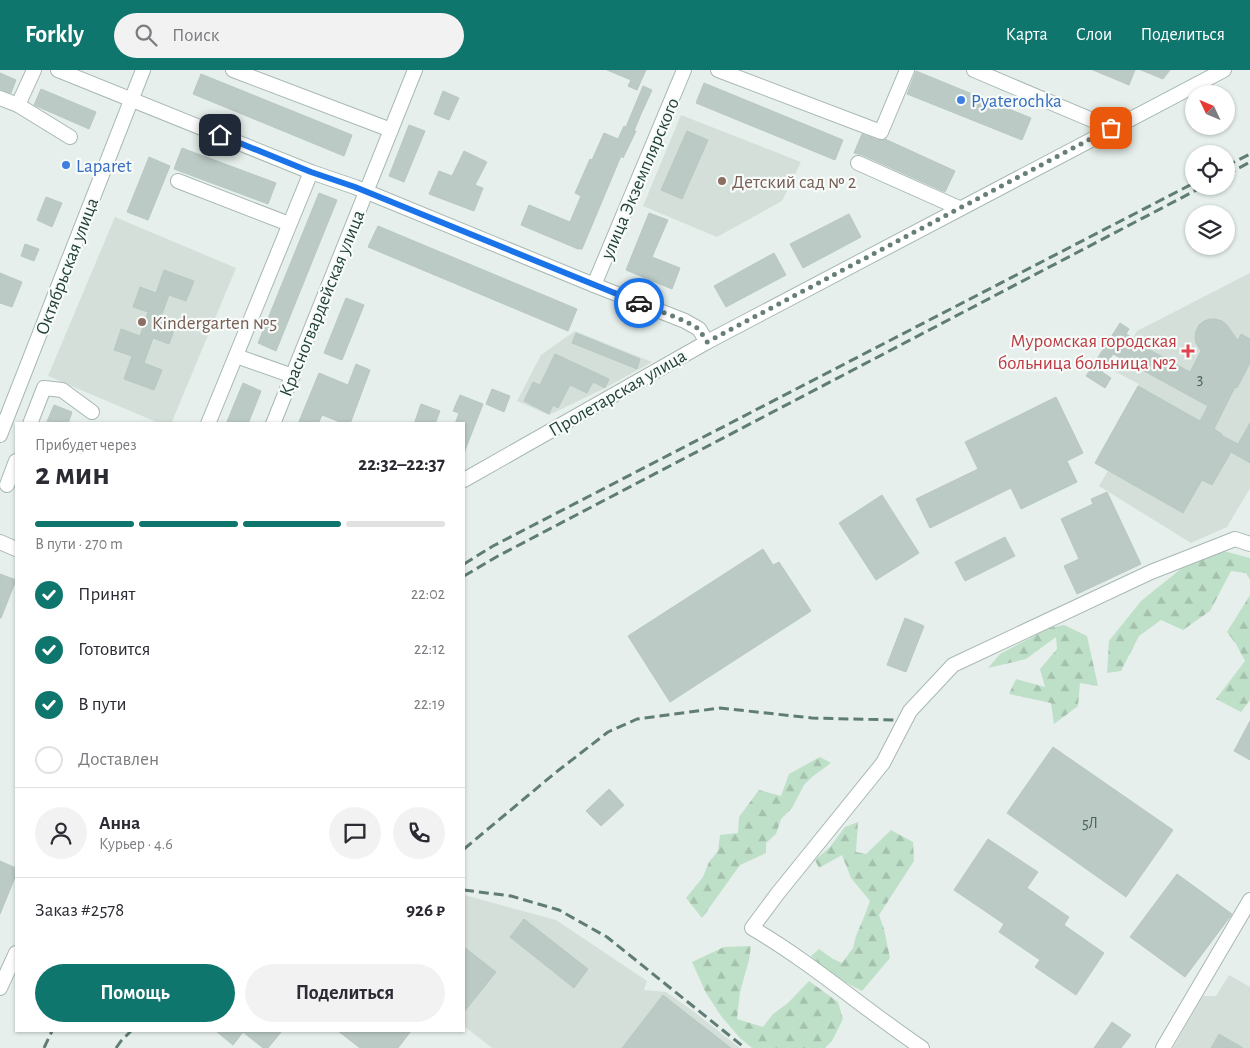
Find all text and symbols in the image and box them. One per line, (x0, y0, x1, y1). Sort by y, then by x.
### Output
search box (114, 13, 464, 58)
icon: search (132, 21, 160, 49)
text: Forkly (25, 23, 84, 47)
text: Поиск (172, 26, 220, 45)
text: Карта (1006, 26, 1048, 44)
text: Слои (1076, 26, 1112, 44)
text: Поделиться (1140, 26, 1225, 44)
north arrow (1185, 85, 1235, 135)
map controls (1185, 85, 1235, 255)
place label: Pyaterochka (971, 92, 1062, 111)
marker: Pyaterochka (955, 94, 967, 106)
street label: улица Экземплярского (597, 95, 683, 263)
pin (1090, 107, 1132, 149)
pin (199, 114, 241, 156)
icon: bag (1097, 114, 1125, 142)
icon: home (206, 121, 234, 149)
button: locate (1185, 145, 1235, 195)
place label: Laparet (76, 157, 132, 176)
marker: Laparet (60, 159, 72, 171)
place label: Детский сад № 2 (732, 173, 857, 192)
marker: Детский сад № 2 (716, 175, 728, 187)
street label: Октябрьская улица (32, 195, 102, 338)
button: layers (1185, 205, 1235, 255)
street label: Красногвардейская улица (276, 207, 369, 399)
courier (614, 278, 664, 328)
icon: car (625, 289, 653, 317)
place label: Kindergarten №5 (152, 314, 277, 333)
marker: Kindergarten №5 (136, 316, 148, 328)
place label: Муромская городская больница больница №2 (998, 332, 1177, 373)
marker: Муромская городская больница больница №2 (1181, 344, 1195, 358)
street label: Пролетарская улица (546, 346, 690, 440)
house number: 3 (1197, 371, 1203, 387)
text: Прибудет через (35, 437, 137, 453)
text: 22:32–22:37 (358, 455, 445, 474)
text: 2 мин (35, 458, 110, 490)
text: В пути · 270 m (35, 536, 123, 552)
icon: check (35, 581, 63, 609)
text: Принят (78, 585, 135, 604)
text: 22:02 (411, 586, 445, 602)
icon: check (35, 636, 63, 664)
text: Готовится (78, 640, 151, 659)
text: 22:12 (414, 641, 445, 657)
icon: check (35, 691, 63, 719)
text: В пути (78, 695, 127, 714)
text: 22:19 (414, 696, 445, 712)
text: Доставлен (78, 750, 159, 769)
button: person (35, 807, 87, 859)
button: chat (329, 807, 381, 859)
button: phone (393, 807, 445, 859)
text: Анна (99, 814, 140, 833)
house number: 5Л (1082, 815, 1098, 831)
text: Курьер · 4.6 (99, 836, 173, 852)
text: Заказ #2578 (35, 901, 124, 920)
text: 926 ₽ (406, 901, 445, 920)
button: Помощь (35, 964, 235, 1022)
button: Поделиться (245, 964, 445, 1022)

